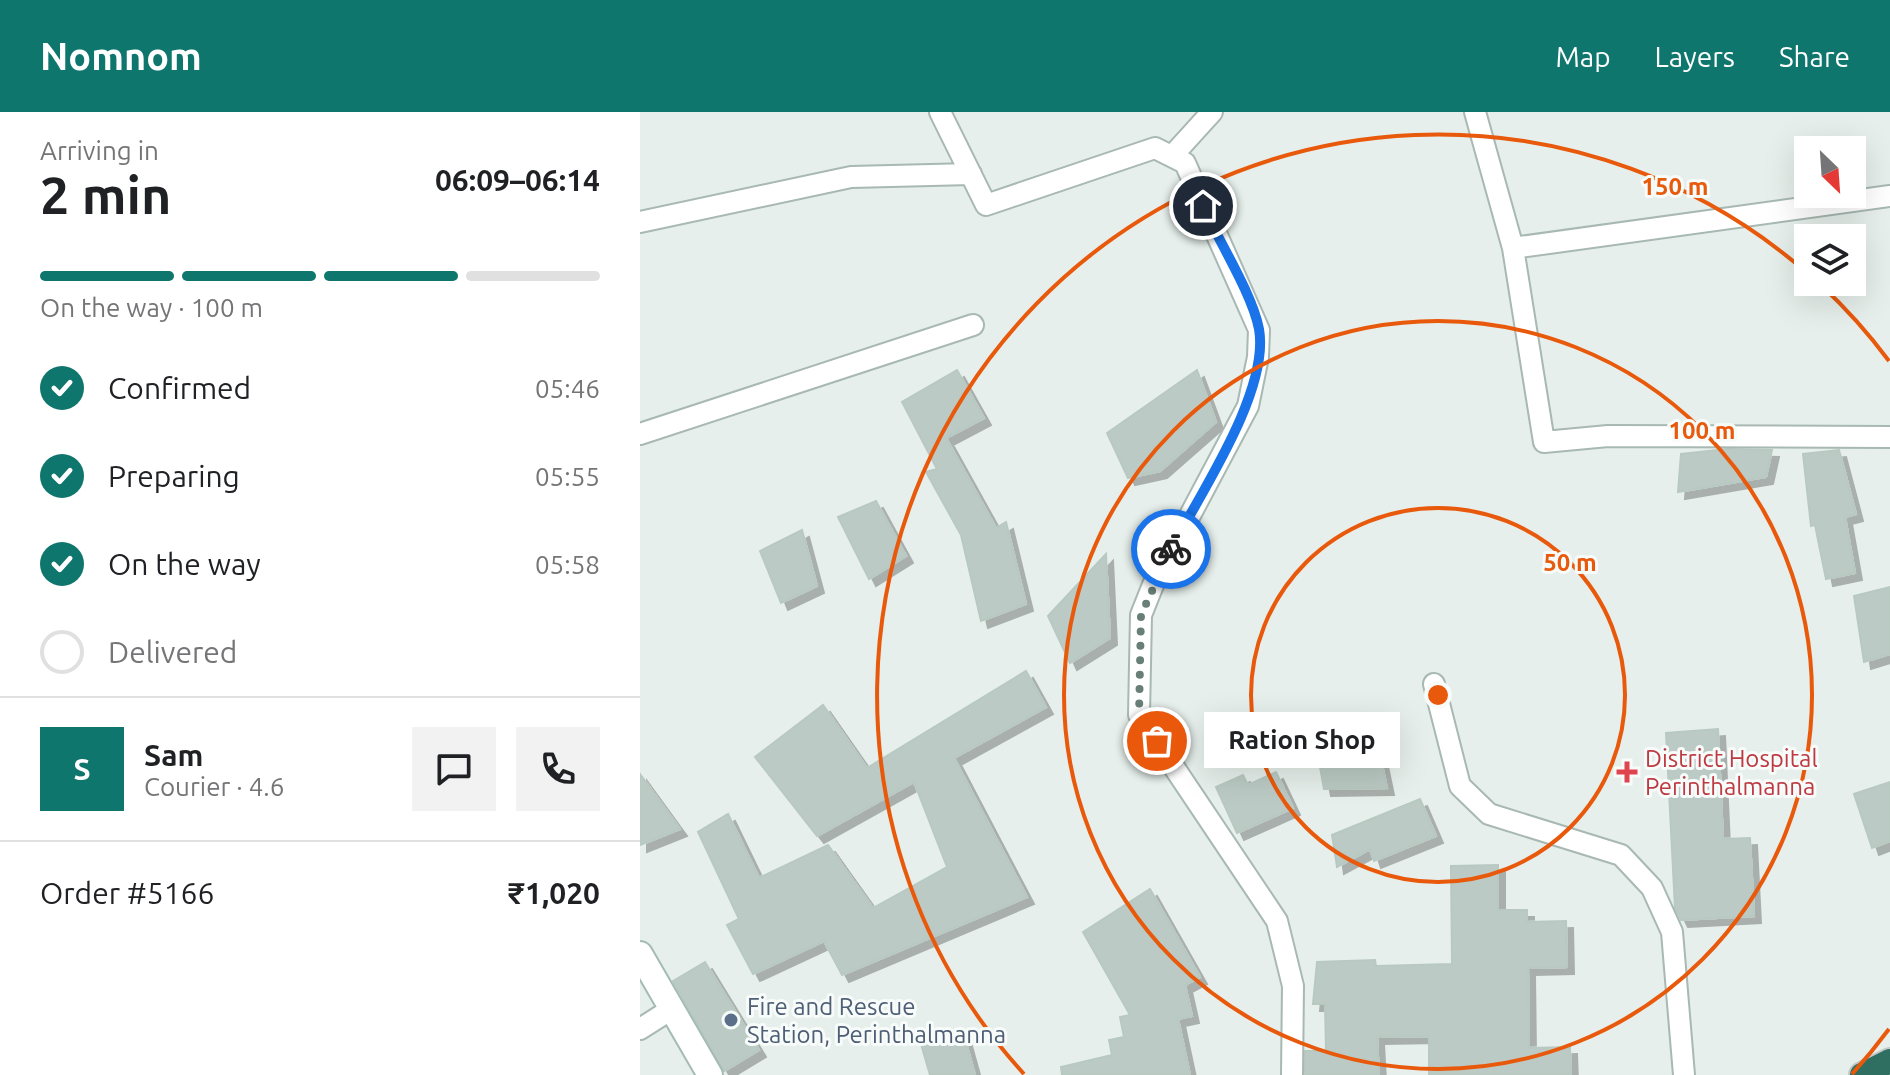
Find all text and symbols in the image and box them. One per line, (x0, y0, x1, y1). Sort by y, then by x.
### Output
text: Nomnom (40, 35, 202, 77)
text: Map (1555, 41, 1611, 72)
text: Layers (1655, 41, 1735, 72)
text: Share (1779, 41, 1850, 72)
text: Arriving in (40, 136, 159, 165)
north arrow (1794, 136, 1866, 208)
map controls (1794, 136, 1866, 296)
text: 06:09–06:14 (435, 163, 600, 197)
text: 2 min (40, 166, 171, 224)
pin (1169, 172, 1237, 240)
text: 150 m (1642, 173, 1708, 200)
icon: home (1181, 184, 1225, 228)
button: layers (1794, 224, 1866, 296)
text: On the way · 100 m (40, 293, 263, 322)
icon: check (40, 366, 84, 410)
text: Confirmed (108, 371, 251, 405)
text: 05:46 (535, 374, 600, 403)
text: 100 m (1669, 417, 1735, 444)
icon: check (40, 454, 84, 498)
text: Preparing (108, 459, 240, 493)
text: 05:55 (535, 462, 600, 491)
courier (1131, 509, 1211, 589)
icon: bike (1149, 527, 1193, 571)
icon: check (40, 542, 84, 586)
text: On the way (108, 547, 261, 581)
text: 50 m (1543, 549, 1597, 576)
text: 05:58 (535, 550, 600, 579)
text: Delivered (108, 635, 237, 669)
centre of rings (1424, 681, 1452, 709)
pin (1123, 707, 1191, 775)
callout: Ration Shop (1205, 713, 1401, 769)
icon: bag (1135, 719, 1179, 763)
text: Ration Shop (1228, 725, 1376, 754)
button: chat (412, 727, 496, 811)
button: phone (516, 727, 600, 811)
text: Sam (144, 738, 203, 772)
place label: District Hospital Perinthalmanna (1645, 745, 1818, 800)
text: S (73, 752, 91, 786)
marker: District Hospital Perinthalmanna (1616, 761, 1638, 783)
text: Courier · 4.6 (144, 772, 284, 801)
text: Order #5166 (40, 876, 214, 910)
text: ₹1,020 (508, 876, 600, 910)
place label: Fire and Rescue Station, Perinthalmanna (747, 993, 1006, 1048)
marker: Fire and Rescue Station, Perinthalmanna (722, 1011, 740, 1029)

